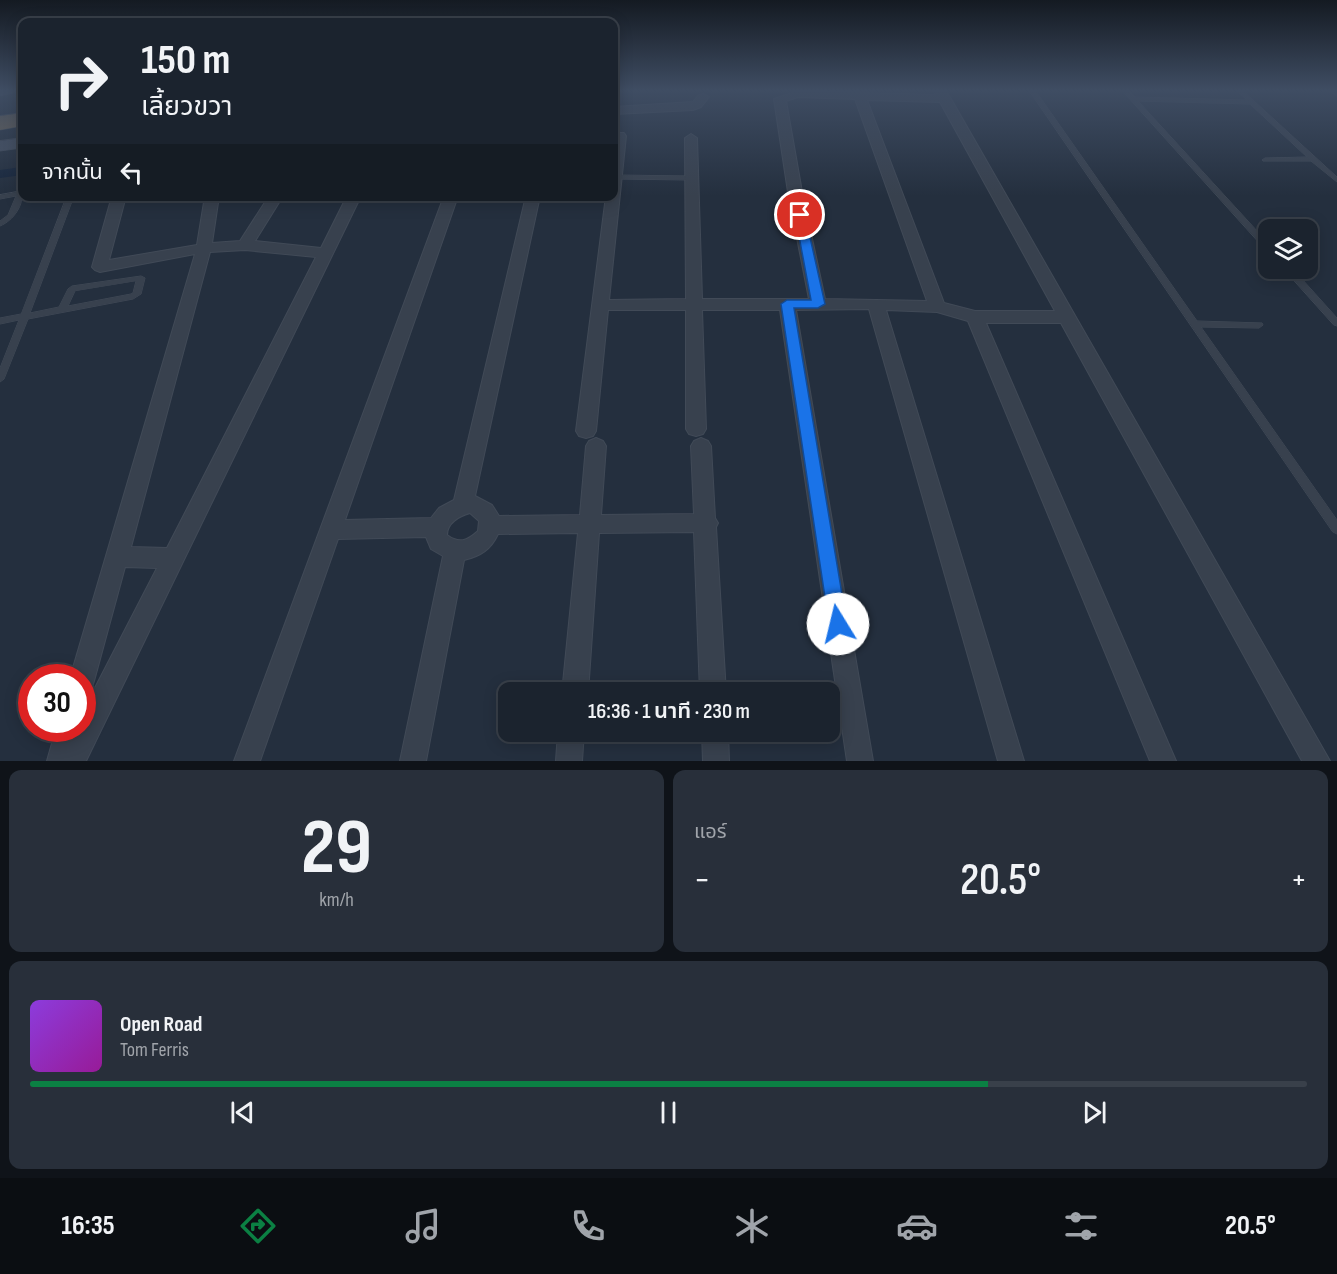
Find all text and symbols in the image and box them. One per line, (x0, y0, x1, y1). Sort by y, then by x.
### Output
text: 150 m (141, 35, 230, 86)
icon: right (42, 42, 120, 120)
text: เลี้ยวขวา (141, 91, 232, 123)
icon: left (115, 156, 148, 189)
text: จากนั้น (42, 159, 103, 186)
pin (774, 189, 825, 240)
icon: arrive (783, 198, 816, 231)
map controls (1258, 219, 1318, 279)
button: layers (1258, 219, 1318, 279)
position arrow (806, 592, 870, 656)
speed limit sign: 30 (18, 664, 96, 742)
text: 16:36 · 1 นาที · 230 m (588, 698, 750, 725)
text: 29 (301, 802, 372, 895)
text: แอร์ (694, 820, 726, 844)
text: 20.5° (960, 853, 1041, 908)
text: − (694, 860, 710, 900)
text: + (1291, 860, 1307, 900)
text: km/h (319, 888, 354, 912)
text: Open Road (120, 1011, 202, 1038)
text: Tom Ferris (120, 1038, 189, 1062)
icon: previous (226, 1096, 259, 1129)
icon: pause (652, 1096, 685, 1129)
icon: next (1078, 1096, 1111, 1129)
icon: directions (237, 1205, 279, 1247)
icon: music (402, 1205, 444, 1247)
icon: phone (567, 1205, 609, 1247)
icon: climate (731, 1205, 773, 1247)
icon: car (896, 1205, 938, 1247)
icon: filters (1060, 1205, 1102, 1247)
text: 16:35 (61, 1210, 115, 1242)
text: 20.5° (1225, 1210, 1276, 1242)

